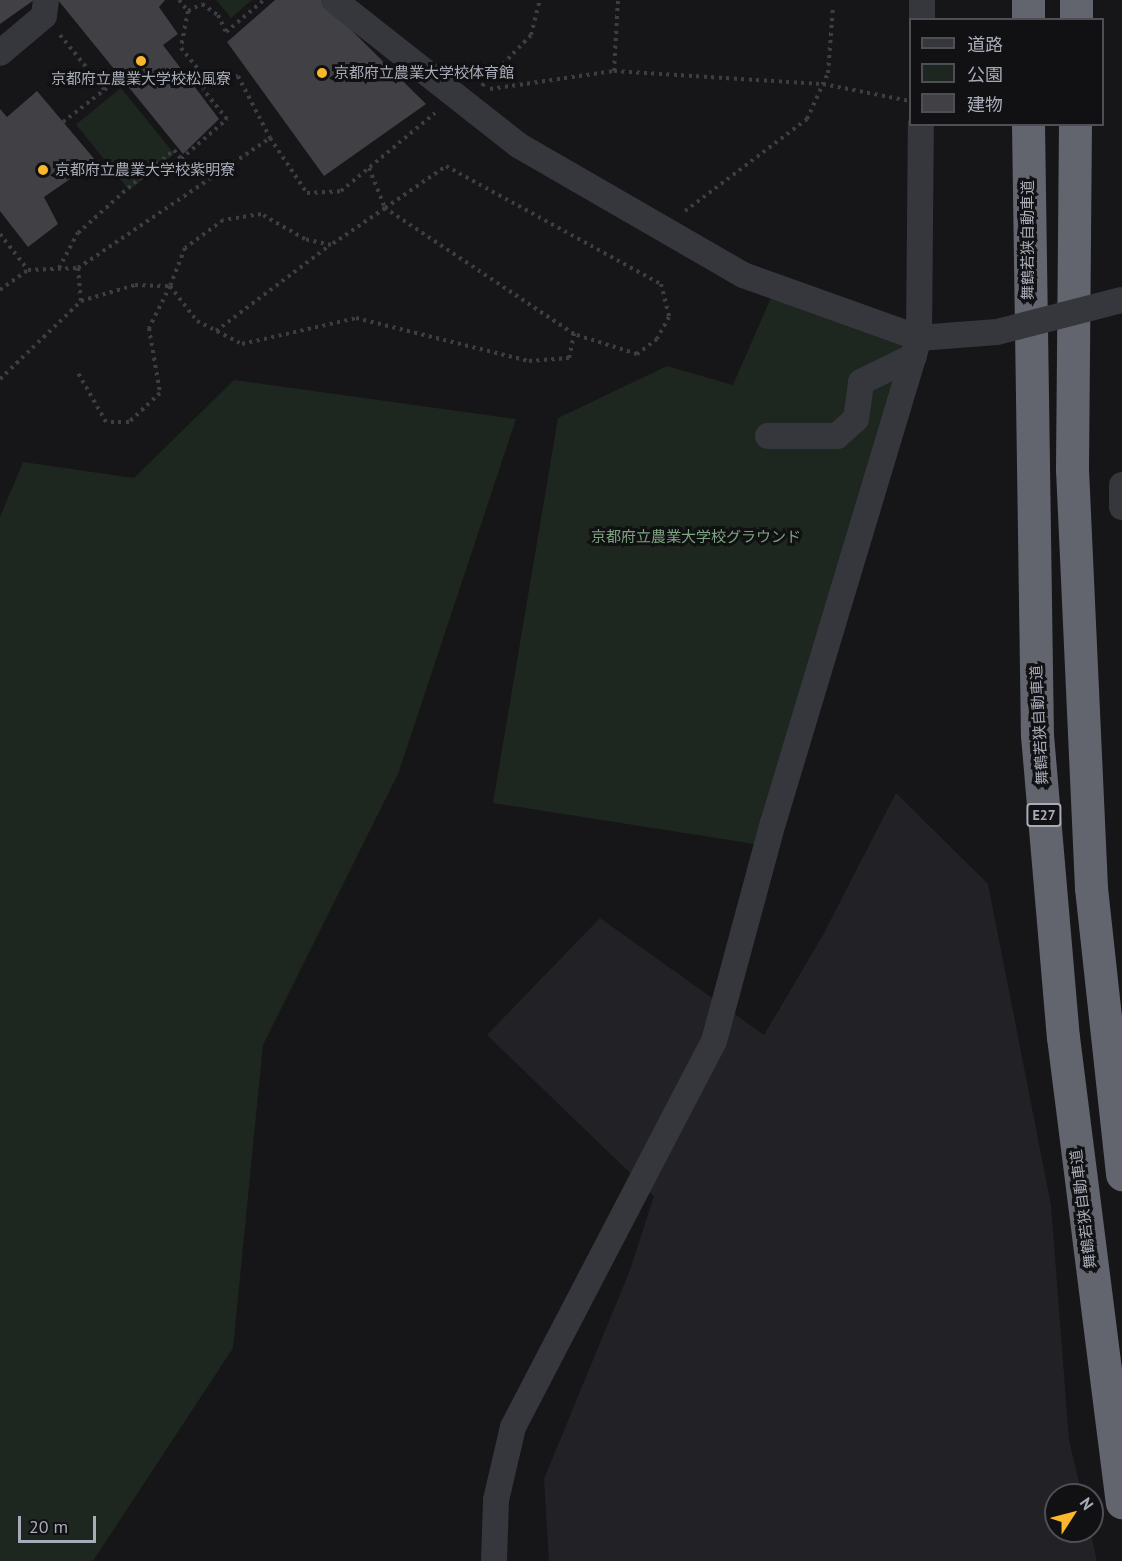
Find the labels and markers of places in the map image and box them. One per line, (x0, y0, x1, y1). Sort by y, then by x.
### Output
marker: 京都府立農業大学校松風寮 (134, 54, 148, 68)
place label: 京都府立農業大学校体育館 (334, 64, 514, 82)
marker: 京都府立農業大学校体育館 (315, 66, 329, 80)
place label: 京都府立農業大学校松風寮 (51, 70, 231, 88)
place label: 京都府立農業大学校紫明寮 (55, 161, 235, 179)
marker: 京都府立農業大学校紫明寮 (36, 163, 50, 177)

